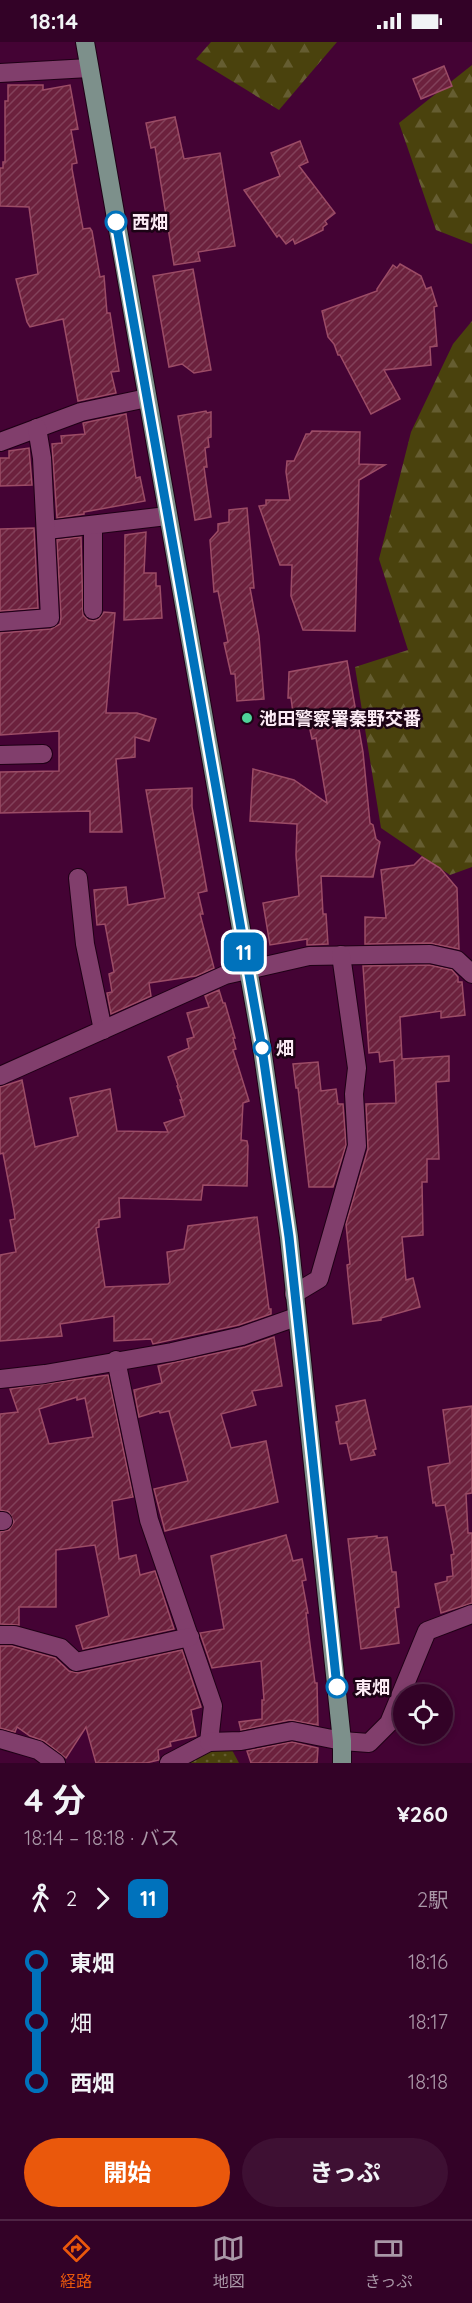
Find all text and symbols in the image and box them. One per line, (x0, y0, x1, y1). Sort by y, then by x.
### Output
text: 18:14 (30, 7, 78, 35)
marker: 西畑 (105, 211, 127, 233)
place label: 西畑 (132, 211, 168, 234)
place label: 池田警察署秦野交番 (259, 707, 421, 730)
marker: 池田警察署秦野交番 (240, 711, 254, 725)
line badge: 11 (217, 932, 271, 972)
text: 11 (236, 939, 252, 965)
place label: 畑 (276, 1037, 294, 1060)
marker: 畑 (253, 1039, 271, 1057)
marker: 東畑 (326, 1676, 348, 1698)
place label: 東畑 (354, 1676, 390, 1699)
map controls (393, 1684, 453, 1744)
button: locate (393, 1684, 453, 1744)
text: 4 分 (24, 1779, 86, 1820)
text: ¥260 (397, 1800, 448, 1828)
text: 18:14 – 18:18 · バス (24, 1825, 180, 1850)
icon: walk (24, 1882, 57, 1915)
icon: forward (86, 1882, 119, 1915)
text: 11 (140, 1885, 156, 1911)
text: 2 (66, 1886, 77, 1911)
text: 2駅 (417, 1887, 448, 1912)
text: 東畑 (70, 1949, 114, 1977)
text: 18:16 (408, 1949, 448, 1974)
text: 畑 (70, 2009, 92, 2037)
text: 18:17 (408, 2009, 448, 2034)
text: 西畑 (70, 2069, 114, 2097)
text: 18:18 (408, 2069, 448, 2094)
button: 開始 (24, 2138, 230, 2207)
button: きっぷ (242, 2138, 448, 2207)
tab: 経路 (60, 2232, 93, 2292)
tab: 地図 (212, 2232, 245, 2292)
tab: きっぷ (365, 2232, 412, 2292)

